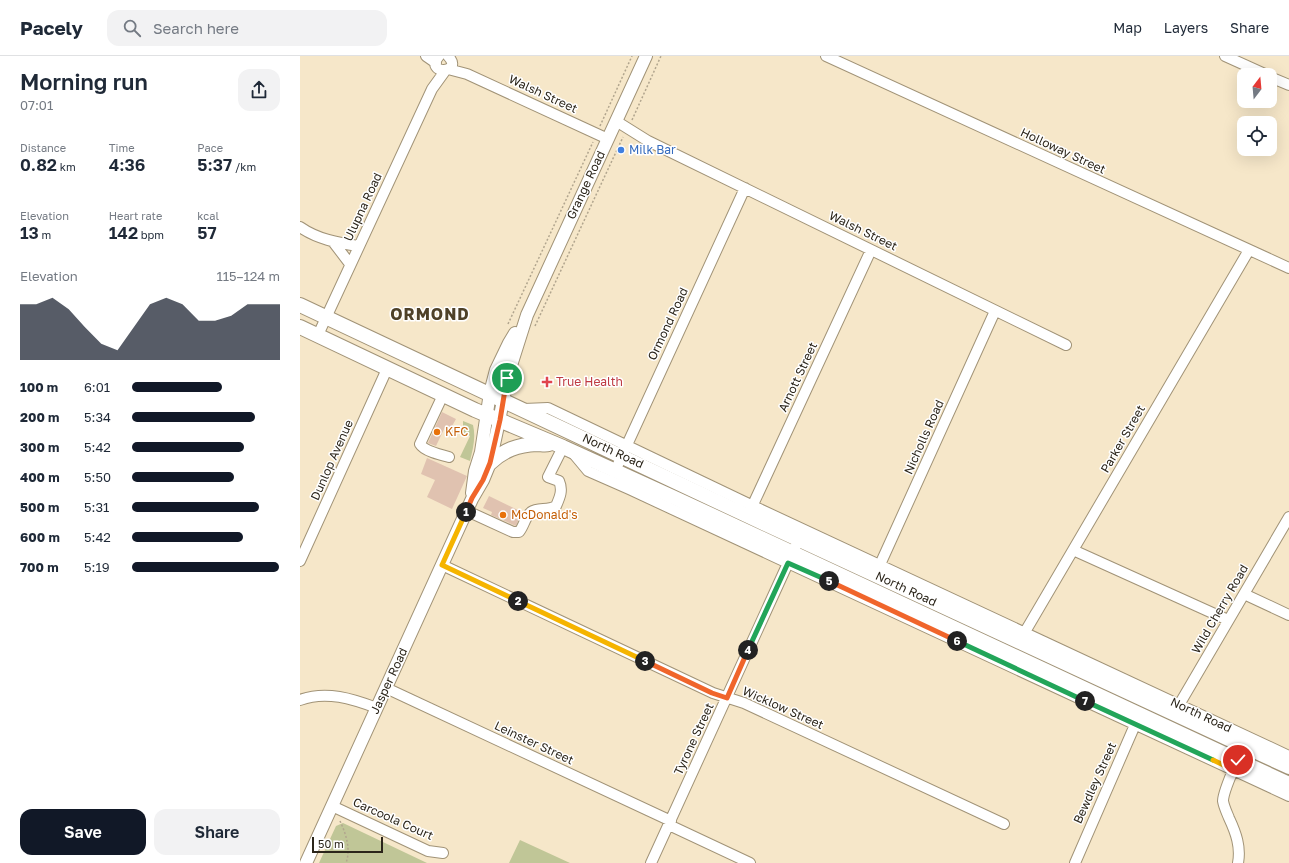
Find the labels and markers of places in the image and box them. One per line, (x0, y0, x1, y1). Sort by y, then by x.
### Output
place label: Milk Bar (629, 142, 676, 157)
marker: Milk Bar (616, 145, 626, 155)
pin (490, 361, 524, 395)
place label: True Health (556, 374, 623, 389)
marker: True Health (541, 376, 553, 388)
place label: KFC (445, 424, 469, 439)
marker: KFC (432, 427, 442, 437)
pin: 1 (456, 502, 476, 522)
place label: McDonald's (511, 507, 578, 522)
marker: McDonald's (498, 510, 508, 520)
pin: 5 (819, 571, 839, 591)
pin: 2 (508, 591, 528, 611)
pin: 6 (947, 631, 967, 651)
pin: 4 (738, 640, 758, 660)
pin: 3 (635, 651, 655, 671)
pin: 7 (1075, 691, 1095, 711)
pin (1221, 743, 1255, 777)

